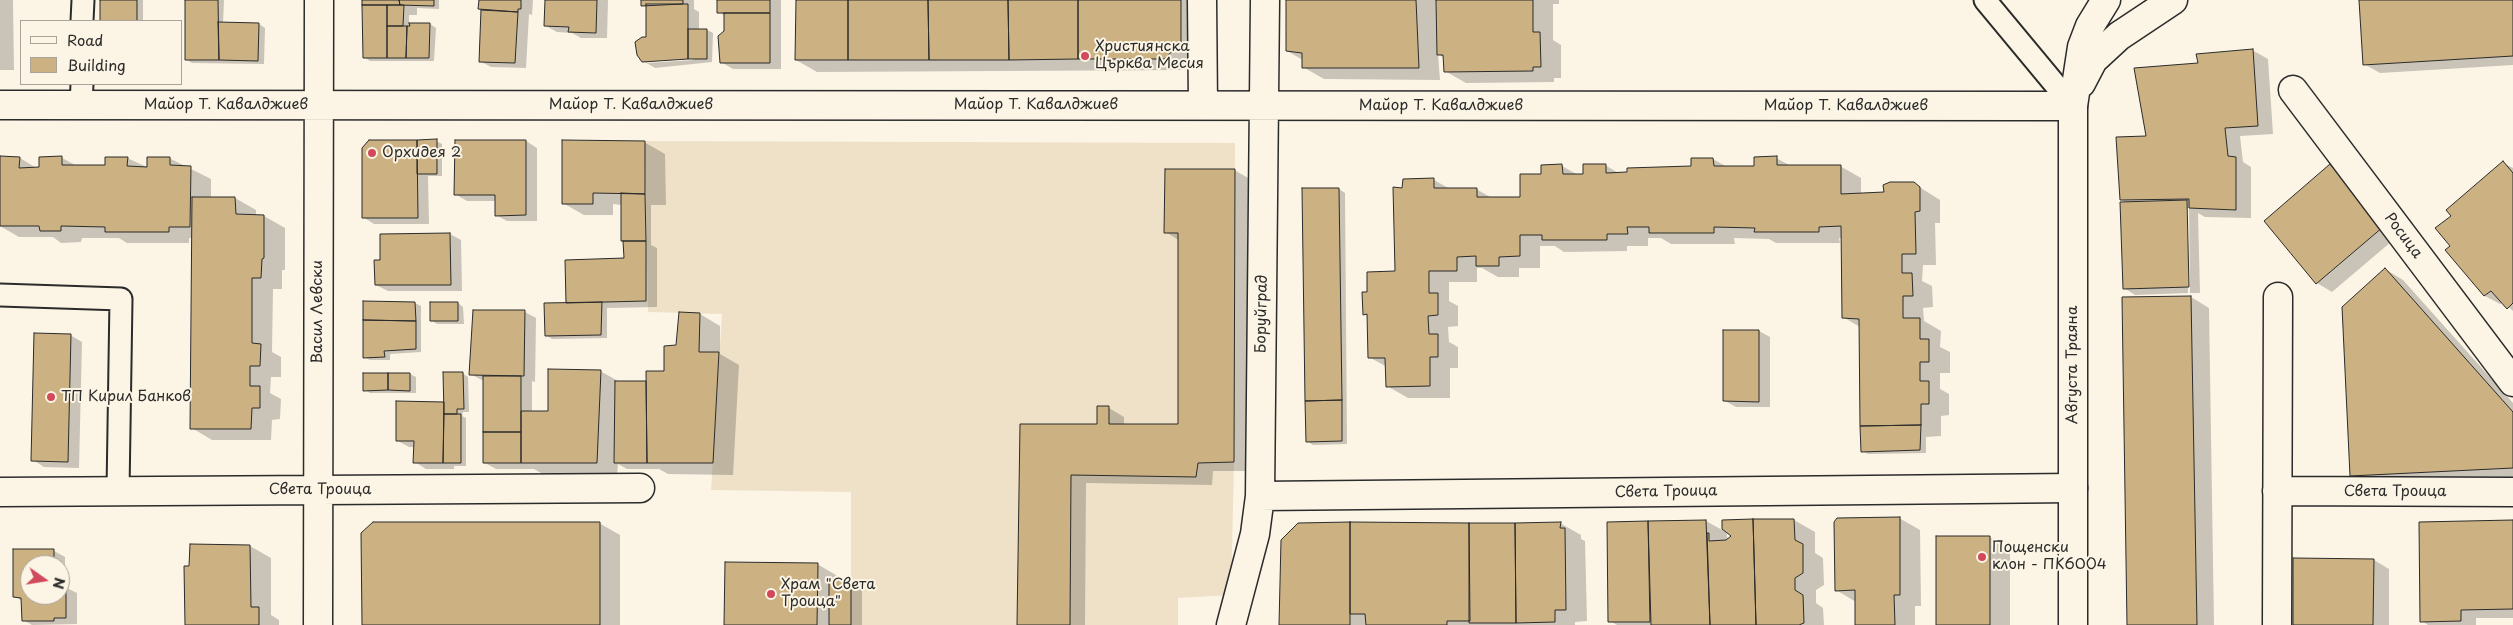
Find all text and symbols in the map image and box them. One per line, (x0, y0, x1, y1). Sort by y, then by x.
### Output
legend (20, 20, 182, 85)
text: Road (67, 28, 103, 51)
place label: Християнска Църква Месия (1095, 38, 1204, 73)
marker: Християнска Църква Месия (1079, 50, 1091, 62)
text: Building (67, 53, 126, 76)
street label: Майор Т. Кавалджиев (144, 96, 308, 114)
street label: Майор Т. Кавалджиев (549, 96, 713, 114)
street label: Майор Т. Кавалджиев (954, 96, 1118, 114)
street label: Майор Т. Кавалджиев (1359, 97, 1523, 115)
street label: Майор Т. Кавалджиев (1764, 97, 1928, 115)
place label: Орхидея 2 (382, 144, 461, 162)
marker: Орхидея 2 (366, 147, 378, 159)
street label: Росица (2380, 210, 2426, 262)
street label: Васил Левски (309, 260, 327, 364)
street label: Боруйград (1252, 275, 1272, 353)
street label: Августа Траяна (2064, 306, 2082, 424)
place label: ТП Кирил Банков (61, 388, 191, 406)
marker: ТП Кирил Банков (45, 391, 57, 403)
street label: Света Троица (269, 481, 371, 499)
street label: Света Троица (1615, 482, 1717, 502)
street label: Света Троица (2344, 483, 2446, 501)
place label: Пощенски клон - ПК6004 (1992, 539, 2107, 574)
marker: Пощенски клон - ПК6004 (1976, 551, 1988, 563)
north arrow (20, 555, 70, 605)
text: N (48, 575, 71, 591)
place label: Храм "Света Троица" (781, 576, 875, 611)
marker: Храм "Света Троица" (765, 588, 777, 600)

